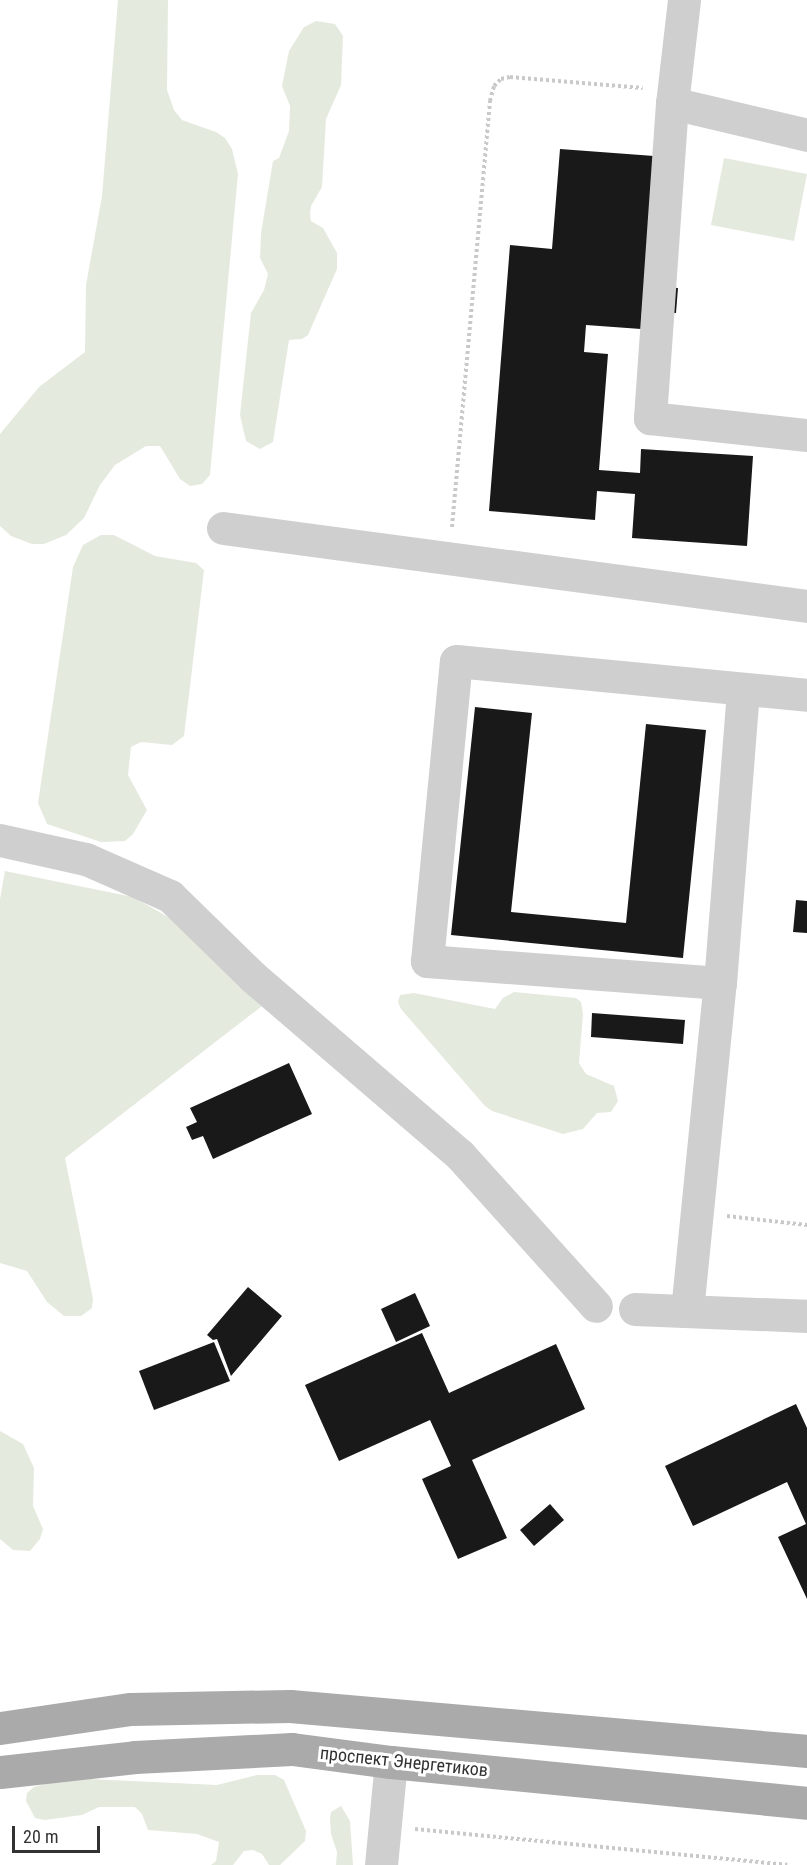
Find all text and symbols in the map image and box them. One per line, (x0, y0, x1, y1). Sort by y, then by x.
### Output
street label: проспект Энергетиков (319, 1742, 489, 1782)
scale bar (15, 1814, 104, 1852)
text: 20 m (23, 1826, 58, 1847)

